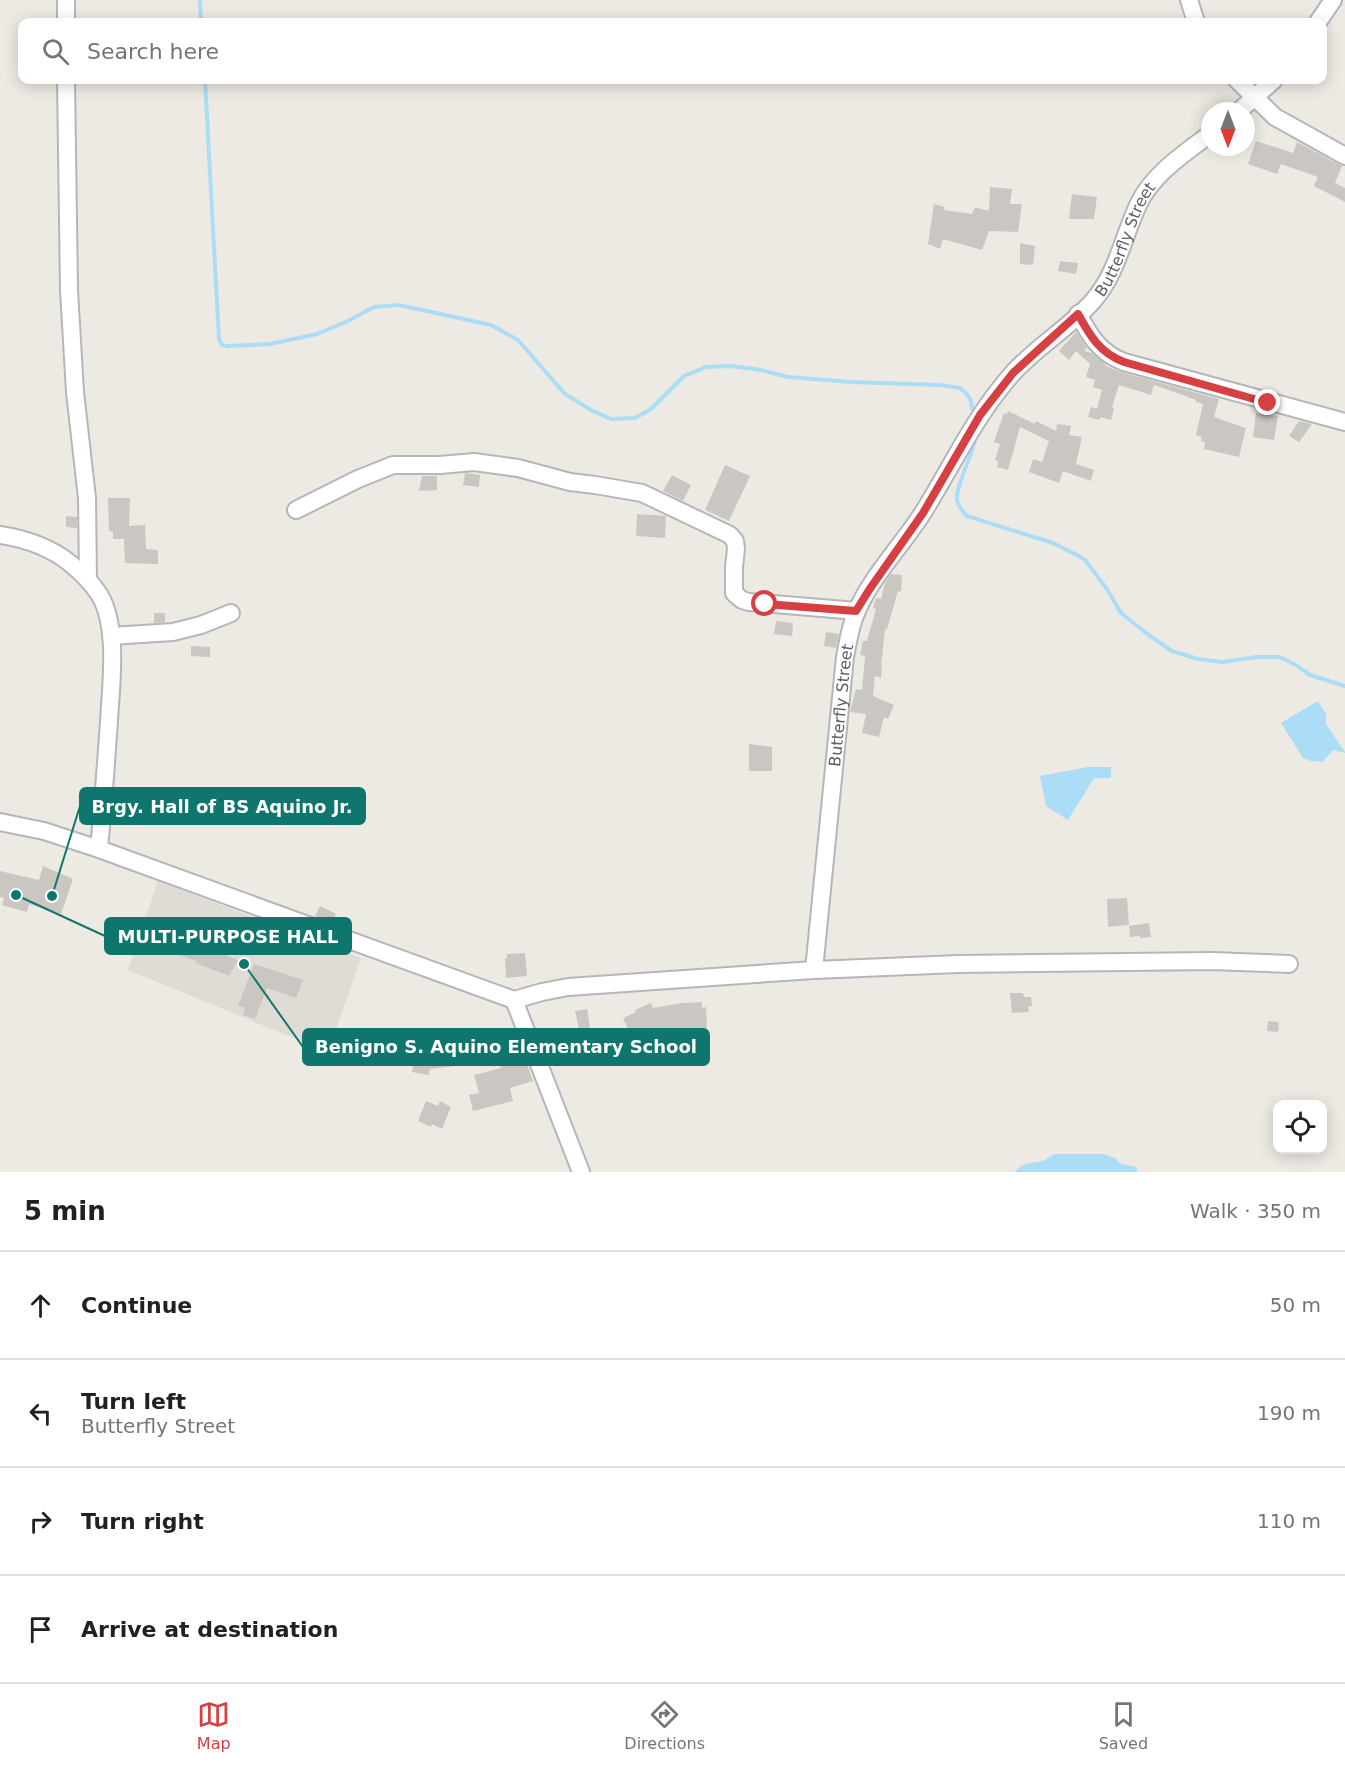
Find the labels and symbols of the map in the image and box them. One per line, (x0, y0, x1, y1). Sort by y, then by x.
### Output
north arrow (1201, 102, 1255, 156)
street label: Butterfly Street (1090, 178, 1159, 300)
route end (1254, 389, 1280, 415)
route start (751, 590, 777, 616)
street label: Butterfly Street (825, 642, 857, 768)
callout: Brgy. Hall of BS Aquino Jr. (80, 788, 365, 824)
text: Brgy. Hall of BS Aquino Jr. (92, 796, 353, 817)
callout: MULTI-PURPOSE HALL (105, 918, 351, 954)
text: MULTI-PURPOSE HALL (117, 926, 339, 947)
callout: Benigno S. Aquino Elementary School (303, 1029, 709, 1065)
text: Benigno S. Aquino Elementary School (315, 1036, 697, 1057)

